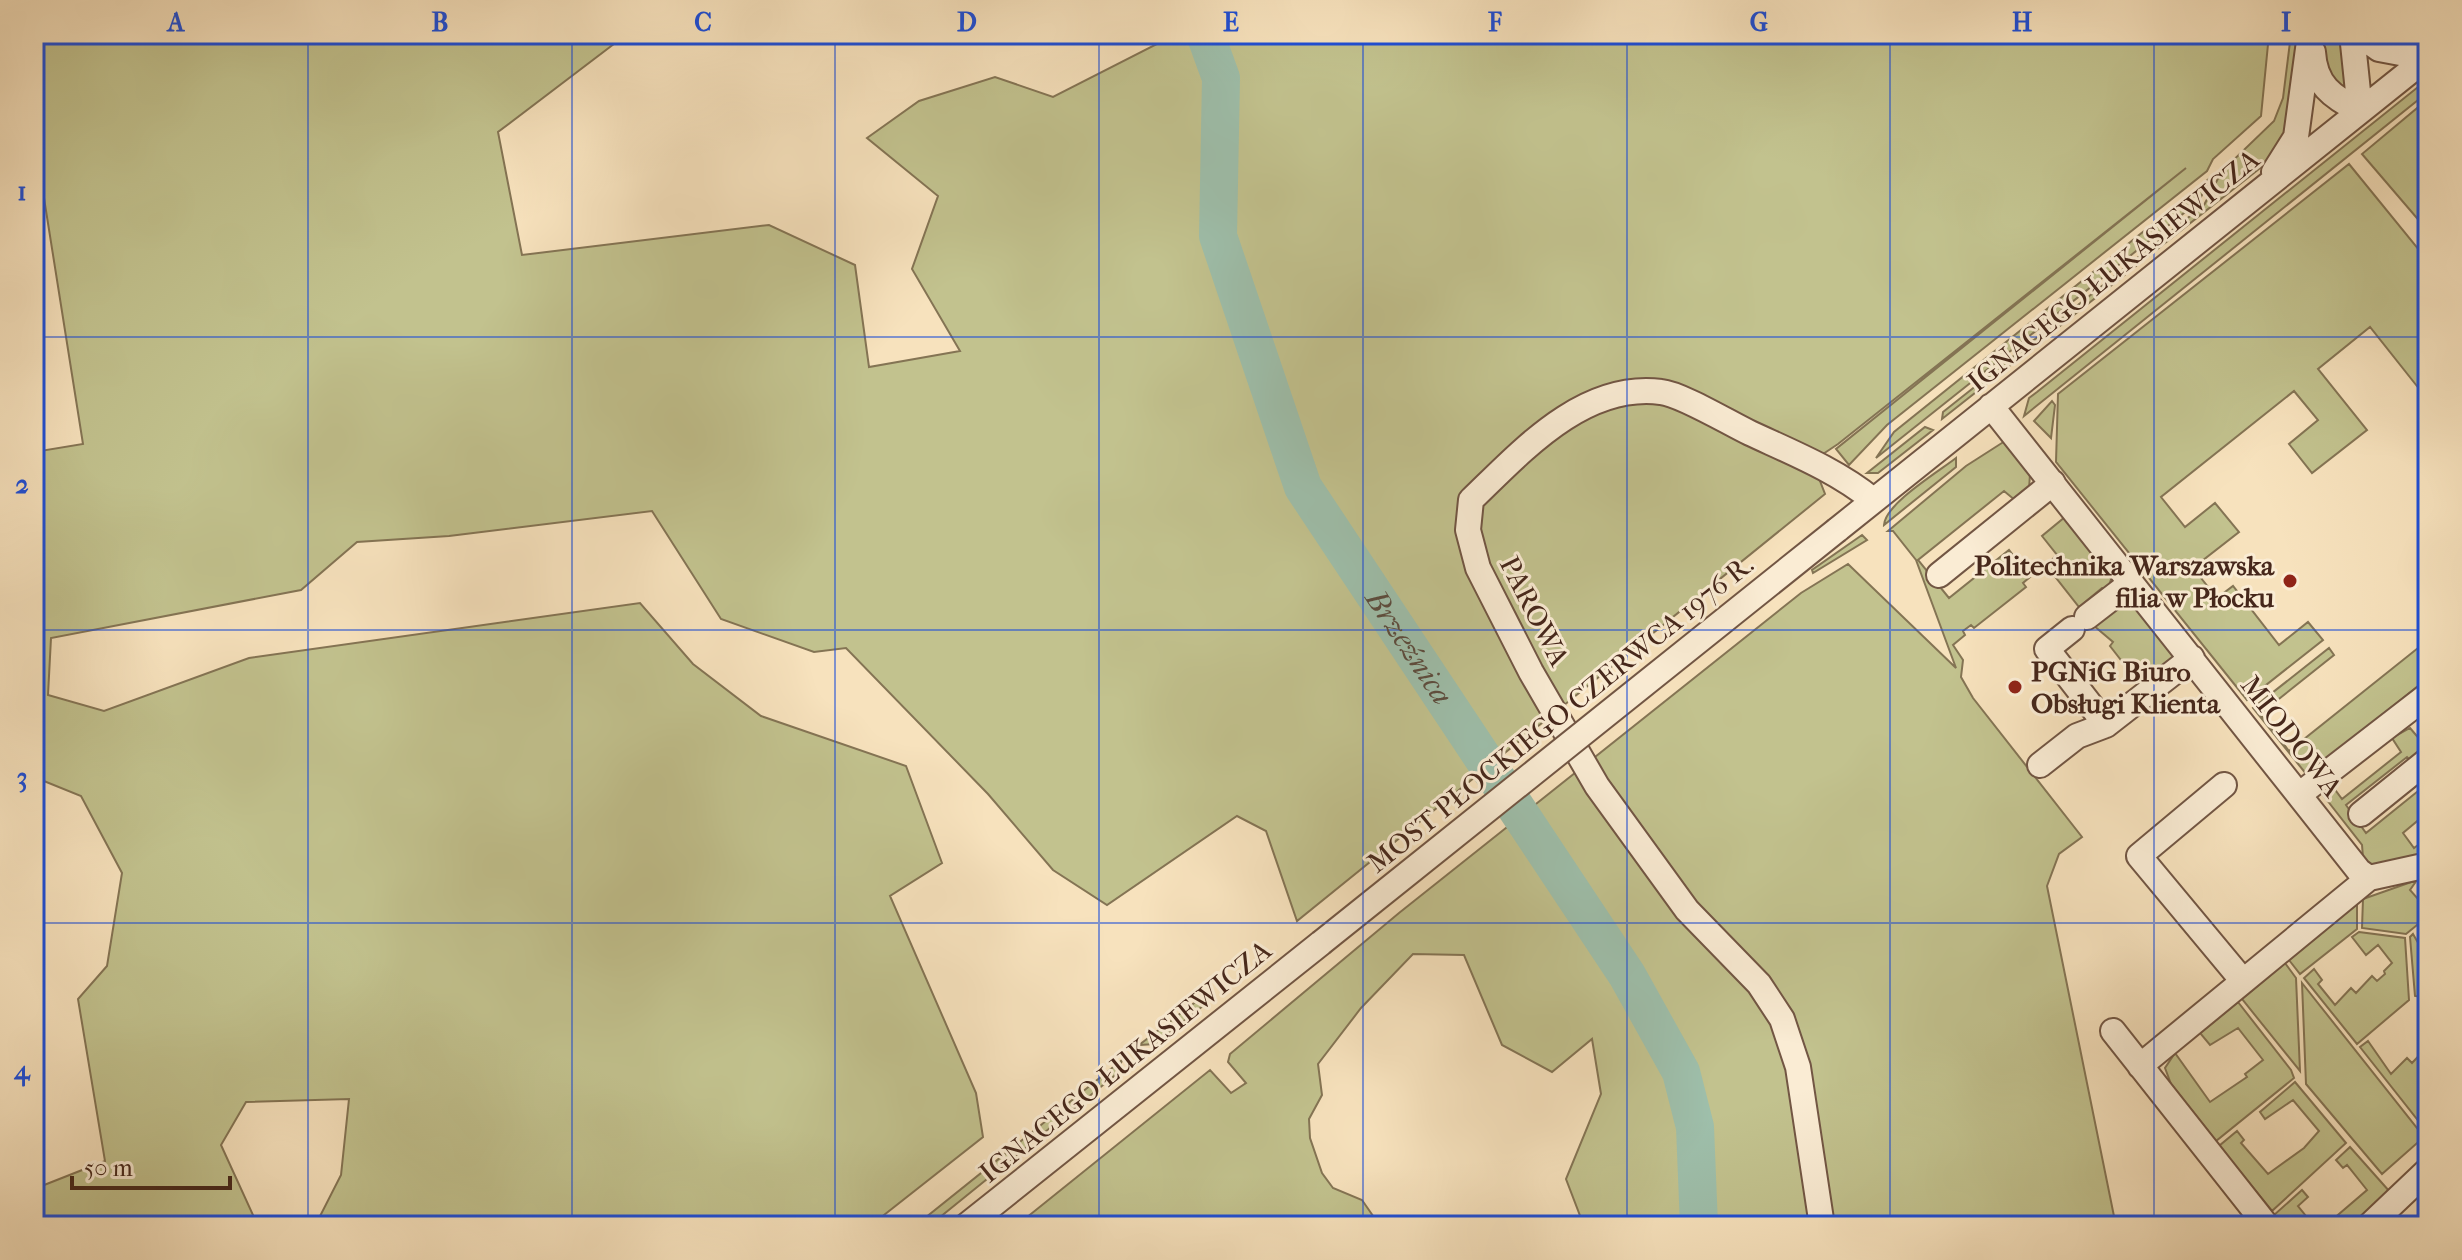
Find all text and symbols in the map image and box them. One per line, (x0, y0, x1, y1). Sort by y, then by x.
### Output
text: A (166, 7, 186, 38)
text: B (432, 7, 449, 38)
text: C (694, 7, 712, 38)
text: D (957, 7, 977, 38)
text: E (1223, 7, 1239, 38)
text: F (1487, 7, 1502, 38)
text: G (1750, 7, 1768, 38)
text: H (2012, 7, 2033, 38)
text: I (2281, 7, 2291, 38)
street label: IGNACEGO ŁUKASIEWICZA (1961, 142, 2267, 398)
text: 1 (17, 176, 27, 207)
text: 2 (15, 469, 29, 500)
street label: MOST PŁOCKIEGO CZERWCA 1976 R. (1361, 547, 1760, 879)
place label: Politechnika Warszawska filia w Płocku (1974, 549, 2275, 614)
street label: PAROWA (1493, 551, 1577, 672)
marker: Politechnika Warszawska filia w Płocku (2281, 572, 2299, 590)
water label: Brzeźnica (1357, 582, 1460, 711)
place label: PGNiG Biuro Obsługi Klienta (2031, 655, 2221, 720)
street label: MIODOWA (2234, 669, 2350, 804)
marker: PGNiG Biuro Obsługi Klienta (2006, 678, 2024, 696)
text: 3 (17, 762, 27, 793)
street label: IGNACEGO ŁUKASIEWICZA (973, 933, 1279, 1189)
text: 4 (13, 1055, 31, 1087)
scale bar (72, 1140, 230, 1190)
text: 50 m (84, 1154, 133, 1182)

